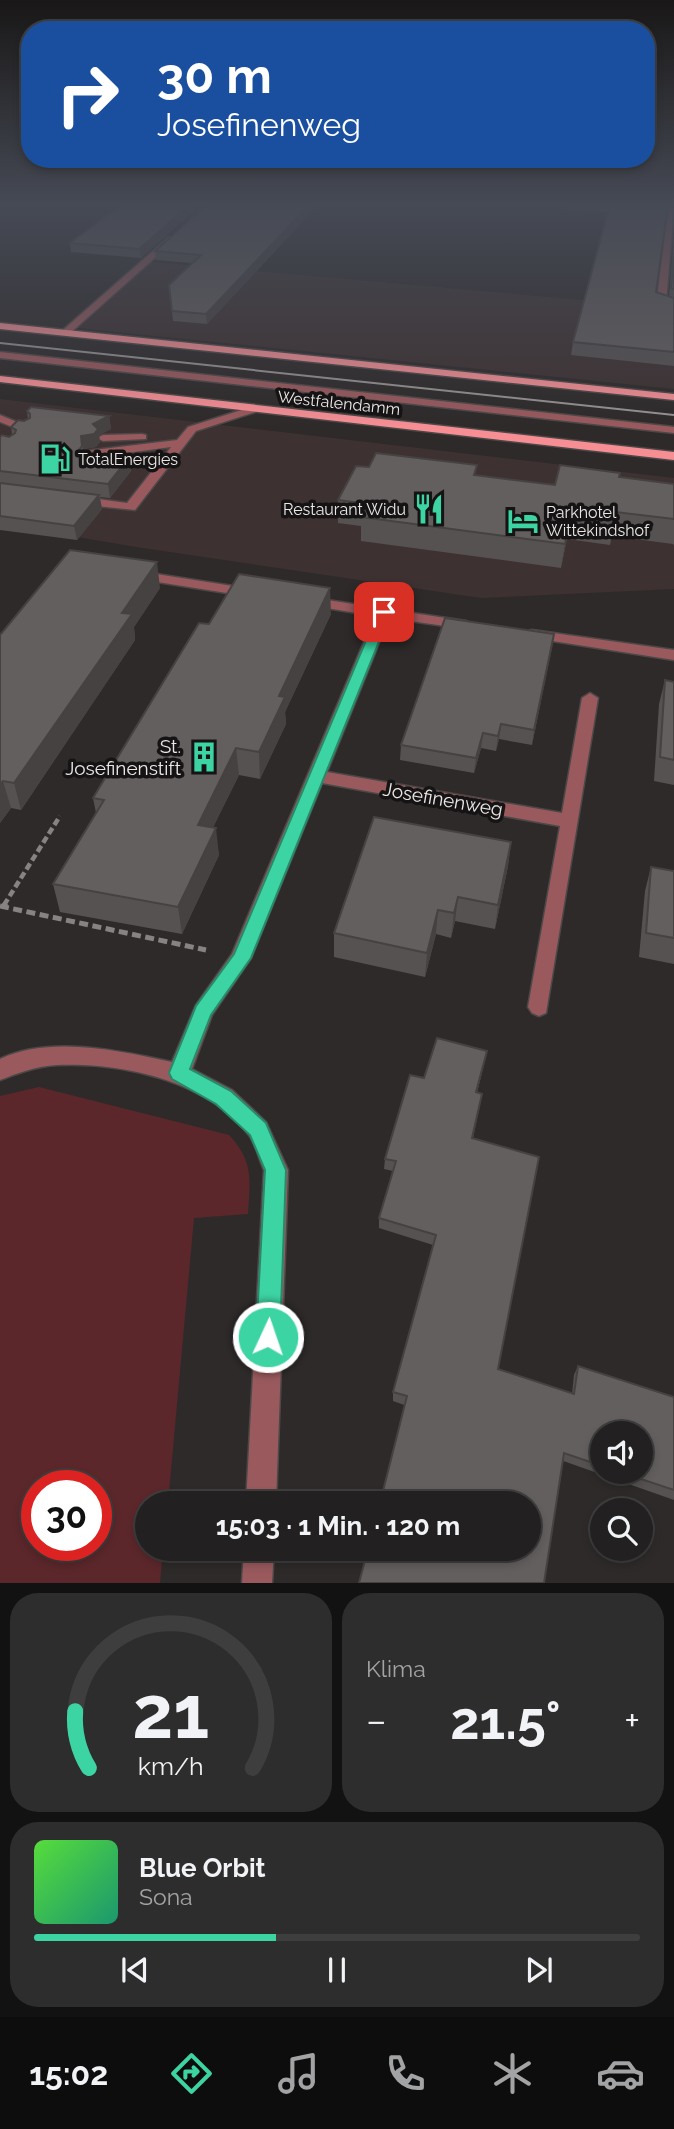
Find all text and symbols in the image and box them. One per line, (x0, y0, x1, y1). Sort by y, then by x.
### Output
text: 30 m (157, 47, 272, 104)
icon: right (42, 49, 133, 140)
text: Josefinenweg (157, 106, 361, 143)
street label: Westfalendamm (277, 387, 401, 419)
fuel station icon: TotalEnergies (38, 442, 72, 476)
place label: TotalEnergies (78, 450, 178, 469)
restaurant icon: Restaurant Widu (412, 492, 446, 526)
place label: Restaurant Widu (283, 500, 406, 519)
place label: Parkhotel Wittekindshof (546, 503, 650, 540)
hotel icon: Parkhotel Wittekindshof (506, 504, 540, 538)
pin (354, 582, 414, 642)
icon: arrive (365, 593, 403, 631)
place label: St. Josefinenstift (65, 735, 182, 779)
building icon: St. Josefinenstift (187, 740, 221, 774)
street label: Josefinenweg (381, 778, 505, 820)
position arrow (231, 1300, 305, 1374)
map controls (590, 1421, 653, 1561)
button: sound (590, 1421, 653, 1484)
speed limit sign: 30 (21, 1470, 112, 1561)
button: search (590, 1498, 653, 1561)
text: 15:03 · 1 Min. · 120 m (216, 1511, 460, 1541)
text: Klima (366, 1655, 426, 1682)
text: 21 (132, 1671, 210, 1756)
text: 21.5° (450, 1690, 561, 1751)
text: − (366, 1698, 386, 1743)
text: + (624, 1698, 640, 1743)
text: km/h (138, 1751, 204, 1781)
text: Blue Orbit (139, 1853, 266, 1883)
text: Sona (139, 1883, 193, 1910)
icon: previous (116, 1951, 154, 1989)
icon: pause (318, 1951, 356, 1989)
icon: next (520, 1951, 558, 1989)
icon: directions (167, 2049, 216, 2098)
icon: music (274, 2049, 323, 2098)
icon: phone (381, 2049, 430, 2098)
icon: climate (488, 2049, 537, 2098)
icon: car (596, 2049, 645, 2098)
text: 15:02 (29, 2055, 108, 2092)

